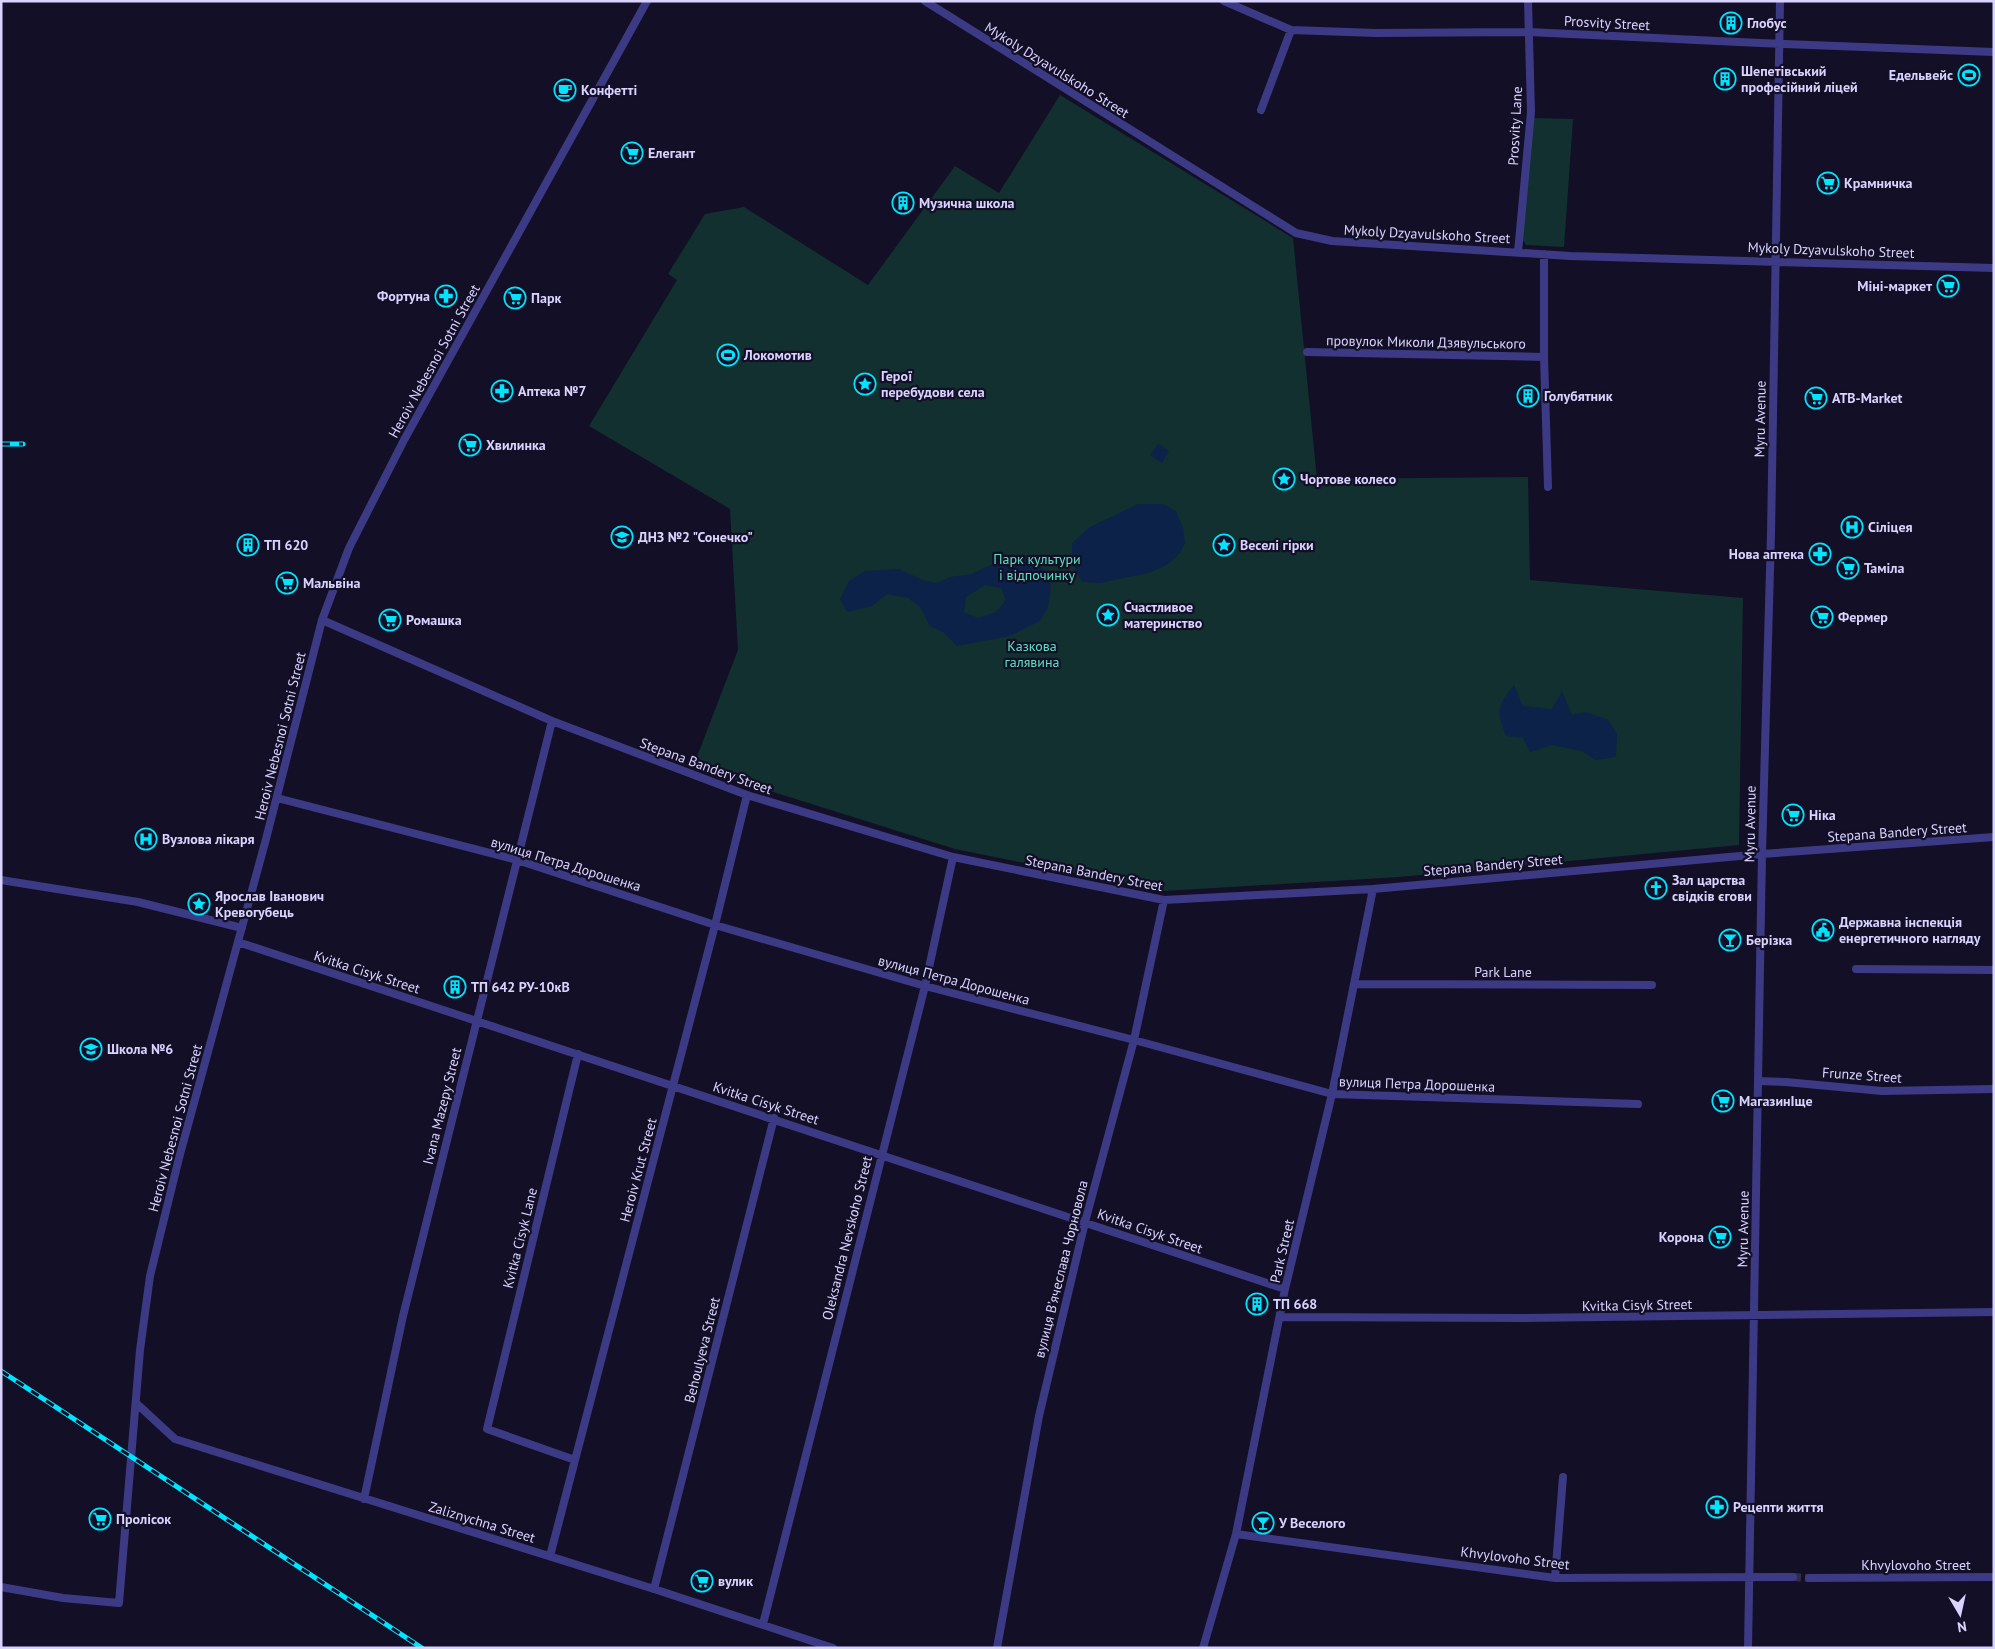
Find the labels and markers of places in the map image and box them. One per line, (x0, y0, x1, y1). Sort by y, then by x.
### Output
building icon: Глобус (1719, 11, 1743, 35)
place label: Глобус (1747, 14, 1787, 32)
place label: Шепетівський професійний ліцей (1741, 62, 1858, 96)
sports icon: Едельвейс (1957, 63, 1981, 87)
place label: Едельвейс (1889, 66, 1953, 84)
building icon: Шепетівський професійний ліцей (1713, 67, 1737, 91)
cafe icon: Конфетті (553, 78, 577, 102)
place label: Конфетті (581, 81, 637, 99)
supermarket icon: Елегант (620, 141, 644, 165)
place label: Елегант (648, 144, 695, 162)
supermarket icon: Крамничка (1816, 171, 1840, 195)
place label: Крамничка (1844, 174, 1913, 192)
building icon: Музична школа (891, 191, 915, 215)
place label: Музична школа (919, 194, 1015, 212)
supermarket icon: Міні-маркет (1936, 274, 1960, 298)
place label: Міні-маркет (1857, 277, 1932, 295)
pharmacy icon: Фортуна (434, 284, 458, 308)
supermarket icon: Парк (503, 286, 527, 310)
place label: Фортуна (377, 287, 430, 305)
place label: Парк (531, 289, 561, 307)
sports icon: Локомотив (716, 343, 740, 367)
place label: Локомотив (743, 346, 812, 364)
place label: Герої перебудови села (881, 367, 985, 401)
place icon: Герої перебудови села (853, 372, 877, 396)
pharmacy icon: Аптека №7 (490, 379, 514, 403)
place label: Аптека №7 (518, 382, 586, 400)
building icon: Голубятник (1516, 384, 1540, 408)
supermarket icon: ATB-Market (1804, 386, 1828, 410)
place label: Голубятник (1544, 387, 1613, 405)
place label: ATB-Market (1832, 389, 1903, 407)
supermarket icon: Хвилинка (458, 433, 482, 457)
place label: Хвилинка (486, 436, 546, 454)
place icon: Чортове колесо (1272, 467, 1296, 491)
place label: Чортове колесо (1300, 470, 1397, 488)
hospital icon: Сіліцея (1840, 515, 1864, 539)
place label: Сіліцея (1868, 518, 1913, 536)
school or university icon: ДНЗ №2 "Сонечко" (610, 525, 634, 549)
place label: ДНЗ №2 "Сонечко" (638, 528, 753, 546)
building icon: ТП 620 (236, 533, 260, 557)
place icon: Веселі гірки (1212, 533, 1236, 557)
place label: ТП 620 (264, 536, 308, 554)
place label: Веселі гірки (1240, 536, 1314, 554)
pharmacy icon: Нова аптека (1808, 542, 1832, 566)
place label: Нова аптека (1729, 545, 1804, 563)
supermarket icon: Таміла (1836, 556, 1860, 580)
place label: Таміла (1864, 559, 1905, 577)
supermarket icon: Мальвіна (275, 571, 299, 595)
place label: Мальвіна (303, 574, 361, 592)
place label: Счастливое материнство (1124, 598, 1203, 632)
place icon: Счастливое материнство (1096, 603, 1120, 627)
supermarket icon: Фермер (1810, 605, 1834, 629)
supermarket icon: Ромашка (378, 608, 402, 632)
place label: Фермер (1838, 608, 1888, 626)
place label: Ромашка (406, 611, 462, 629)
supermarket icon: Ніка (1781, 803, 1805, 827)
place label: Ніка (1809, 806, 1836, 824)
hospital icon: Вузлова лікаря (134, 827, 158, 851)
place label: Вузлова лікаря (162, 830, 255, 848)
place label: Зал царства свідків єгови (1672, 871, 1752, 905)
church icon: Зал царства свідків єгови (1644, 876, 1668, 900)
place label: Ярослав Іванович Кревогубець (215, 887, 324, 921)
place icon: Ярослав Іванович Кревогубець (187, 892, 211, 916)
place label: Державна інспекція енергетичного нагляду (1839, 913, 1981, 947)
public building icon: Державна інспекція енергетичного нагляду (1811, 918, 1835, 942)
bar icon: Берізка (1718, 928, 1742, 952)
place label: Берізка (1746, 931, 1792, 949)
building icon: ТП 642 РУ-10кВ (443, 975, 467, 999)
place label: ТП 642 РУ-10кВ (471, 978, 570, 996)
school or university icon: Школа №6 (79, 1037, 103, 1061)
place label: Школа №6 (107, 1040, 173, 1058)
supermarket icon: МагазинІще (1711, 1089, 1735, 1113)
place label: МагазинІще (1739, 1092, 1813, 1110)
supermarket icon: Корона (1708, 1225, 1732, 1249)
place label: Корона (1659, 1228, 1704, 1246)
building icon: ТП 668 (1245, 1292, 1269, 1316)
place label: ТП 668 (1273, 1295, 1317, 1313)
pharmacy icon: Рецепти життя (1705, 1495, 1729, 1519)
place label: Рецепти життя (1733, 1498, 1824, 1516)
supermarket icon: Пролісок (88, 1507, 112, 1531)
place label: Пролісок (116, 1510, 171, 1528)
bar icon: У Веселого (1251, 1511, 1275, 1535)
place label: У Веселого (1278, 1514, 1346, 1532)
supermarket icon: вулик (690, 1569, 714, 1593)
place label: вулик (718, 1572, 753, 1590)

